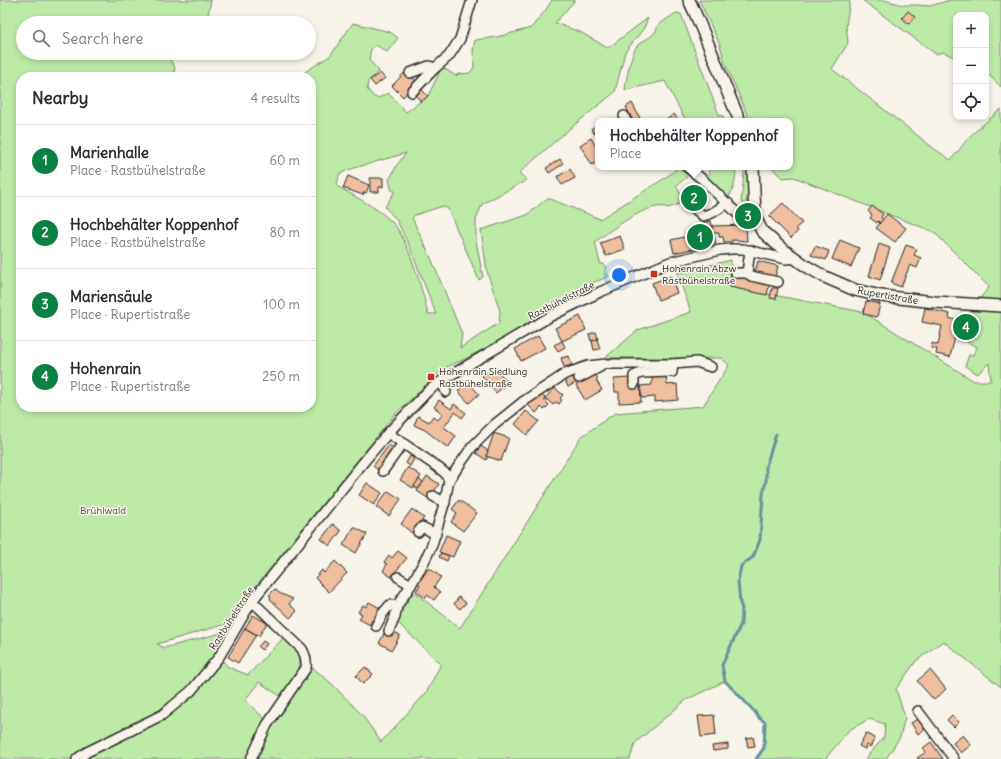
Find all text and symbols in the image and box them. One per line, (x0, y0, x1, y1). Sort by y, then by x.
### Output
map controls (953, 12, 989, 120)
button: + (953, 12, 989, 48)
search box (16, 16, 316, 60)
icon: search (30, 27, 52, 49)
text: Search here (62, 29, 143, 48)
button: − (953, 48, 989, 84)
button: locate (953, 84, 989, 120)
text: Nearby (32, 87, 88, 109)
text: 4 results (251, 90, 300, 107)
popup (595, 118, 793, 170)
text: Hochbehälter Koppenhof (610, 126, 778, 145)
text: Marienhalle (70, 143, 149, 162)
text: Place (610, 145, 641, 162)
text: 1 (42, 152, 48, 169)
text: 60 m (269, 152, 300, 169)
text: Place · Rastbühelstraße (70, 162, 206, 179)
pin: 2 (681, 183, 707, 213)
pin: 3 (735, 201, 761, 231)
text: Hochbehälter Koppenhof (70, 215, 238, 234)
pin: 1 (687, 222, 713, 252)
text: 2 (41, 224, 49, 241)
text: 80 m (269, 224, 300, 241)
text: Place · Rastbühelstraße (70, 234, 206, 251)
place label: Hohenrain Abzw Rastbühelstraße (662, 262, 736, 287)
your location (609, 265, 629, 285)
marker: Hohenrain Abzw Rastbühelstraße (649, 269, 659, 279)
street label: Rastbühelstraße (526, 278, 597, 323)
street label: Rupertistraße (857, 284, 919, 307)
text: Mariensäule (70, 287, 152, 306)
text: 3 (41, 296, 49, 313)
text: 100 m (263, 296, 300, 313)
text: Place · Rupertistraße (70, 306, 190, 323)
pin: 4 (953, 312, 979, 342)
text: Hohenrain (70, 359, 141, 378)
place label: Hohenrain Siedlung Rastbühelstraße (439, 365, 527, 390)
text: 4 (41, 368, 49, 385)
text: 250 m (262, 368, 300, 385)
marker: Hohenrain Siedlung Rastbühelstraße (426, 372, 436, 382)
text: Place · Rupertistraße (70, 378, 190, 395)
park label: Brühlwald (80, 504, 126, 517)
street label: Rastbühelstraße (206, 584, 257, 652)

